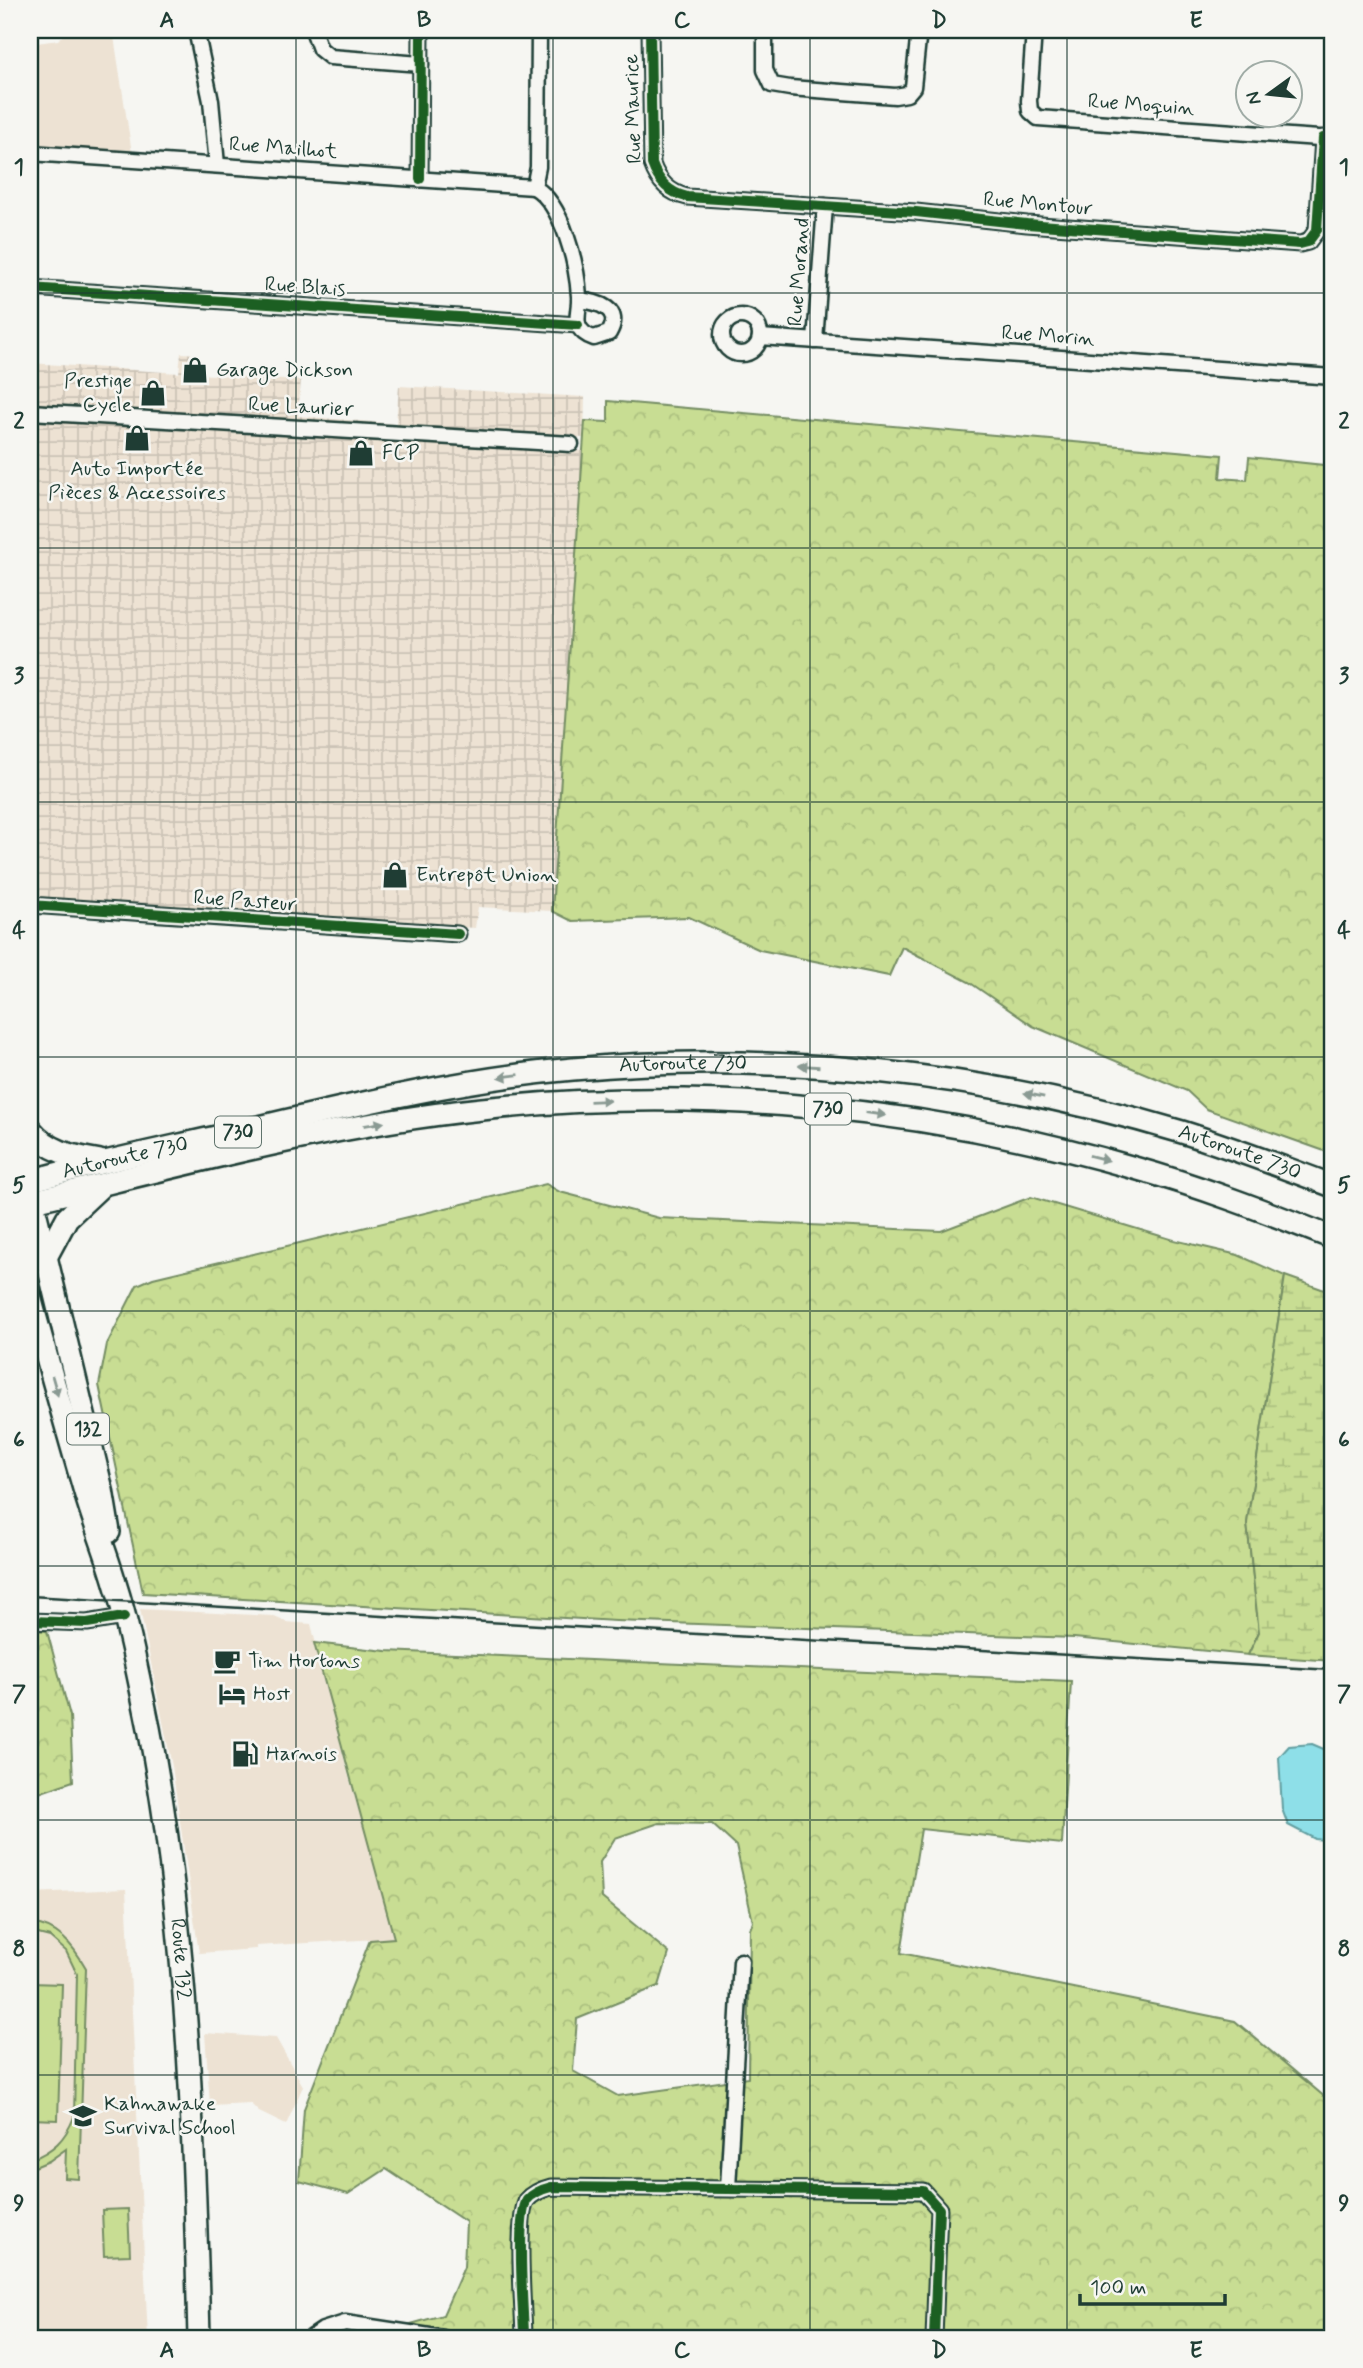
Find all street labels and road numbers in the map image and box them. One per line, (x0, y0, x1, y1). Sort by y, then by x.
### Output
street label: Rue Maurice (617, 54, 649, 164)
street label: Rue Moquin (1087, 87, 1196, 123)
street label: Rue Mailhot (228, 130, 339, 166)
street label: Rue Montour (982, 185, 1094, 223)
street label: Rue Morand (781, 217, 817, 327)
street label: Rue Blais (264, 270, 346, 304)
street label: Rue Morin (1000, 319, 1096, 353)
street label: Rue Laurier (247, 390, 355, 424)
street label: Rue Pasteur (192, 883, 298, 919)
street label: Autoroute 730 (618, 1049, 747, 1080)
road number: 730 (805, 1093, 851, 1124)
road number: 730 (215, 1116, 261, 1148)
street label: Autoroute 730 (1175, 1118, 1305, 1187)
street label: Autoroute 730 (59, 1130, 191, 1186)
road number: 132 (67, 1414, 109, 1444)
street label: Route 132 (163, 1917, 198, 2001)

